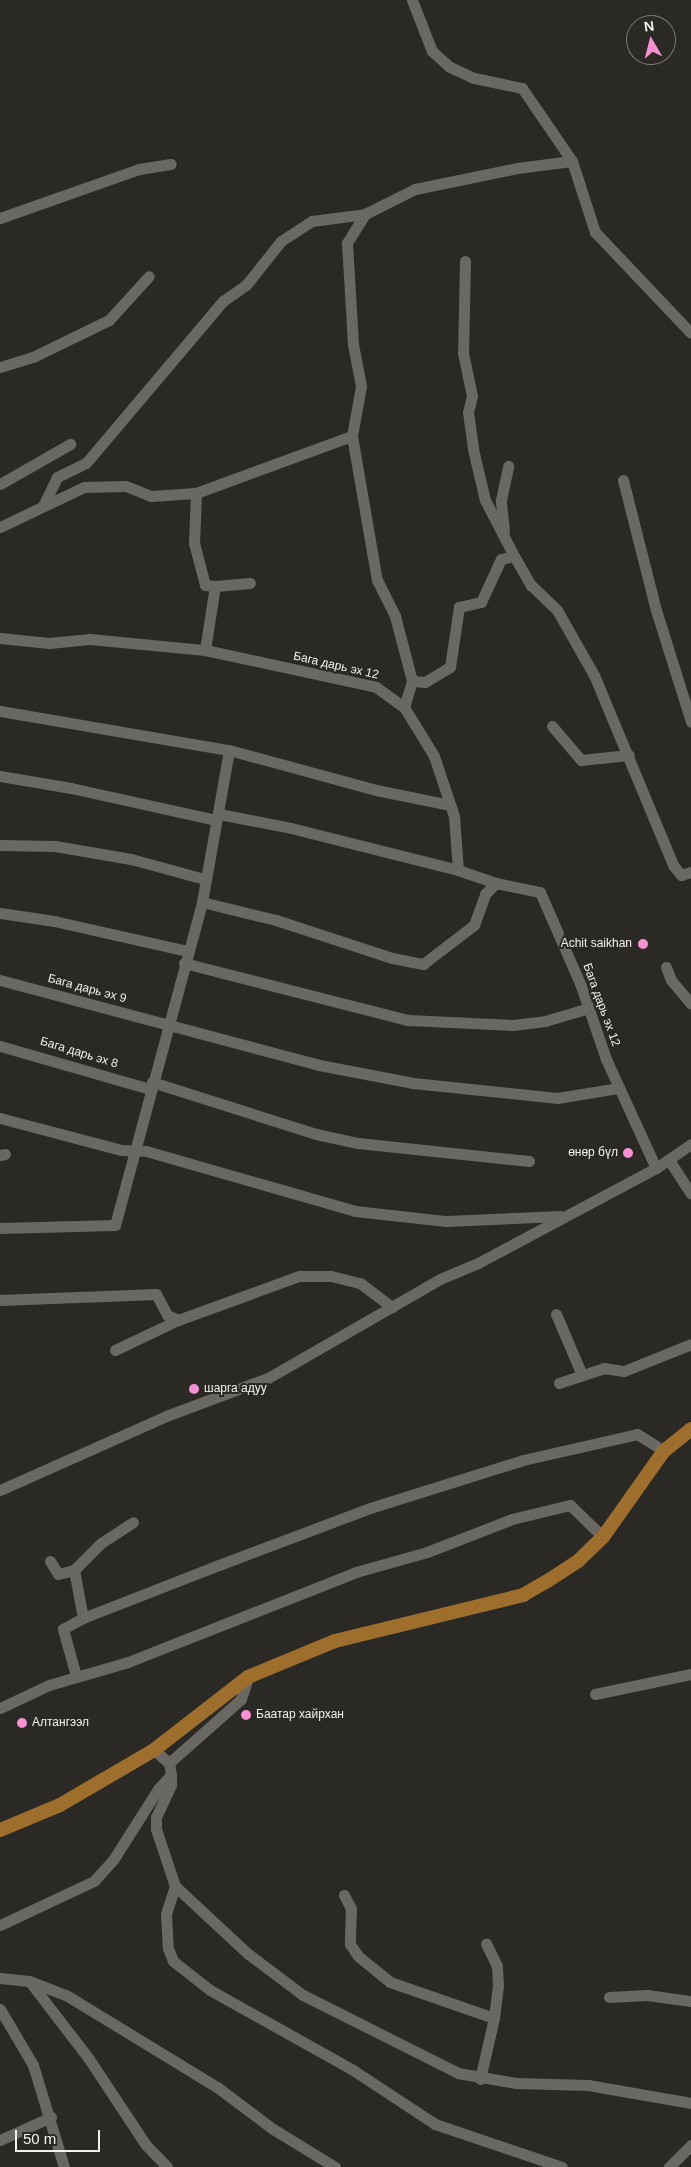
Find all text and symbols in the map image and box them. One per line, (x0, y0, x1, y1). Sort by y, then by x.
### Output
north arrow (626, 15, 676, 65)
text: N (643, 18, 655, 35)
street label: Бага дарь эх 12 (292, 649, 380, 683)
place label: Achit saikhan (561, 937, 632, 951)
marker: Achit saikhan (636, 937, 650, 951)
street label: Бага дарь эх 12 (579, 962, 623, 1048)
street label: Бага дарь эх 9 (46, 972, 128, 1006)
street label: Бага дарь эх 8 (38, 1034, 120, 1072)
place label: өнөр бүл (568, 1146, 618, 1160)
marker: өнөр бүл (622, 1147, 634, 1159)
place label: шарга адуу (204, 1382, 267, 1396)
marker: шарга адуу (188, 1383, 200, 1395)
place label: Баатар хайрхан (256, 1708, 344, 1722)
marker: Баатар хайрхан (240, 1709, 252, 1721)
place label: Алтангээл (32, 1716, 89, 1730)
marker: Алтангээл (16, 1717, 28, 1729)
scale bar (18, 2120, 102, 2152)
text: 50 m (23, 2130, 56, 2147)

